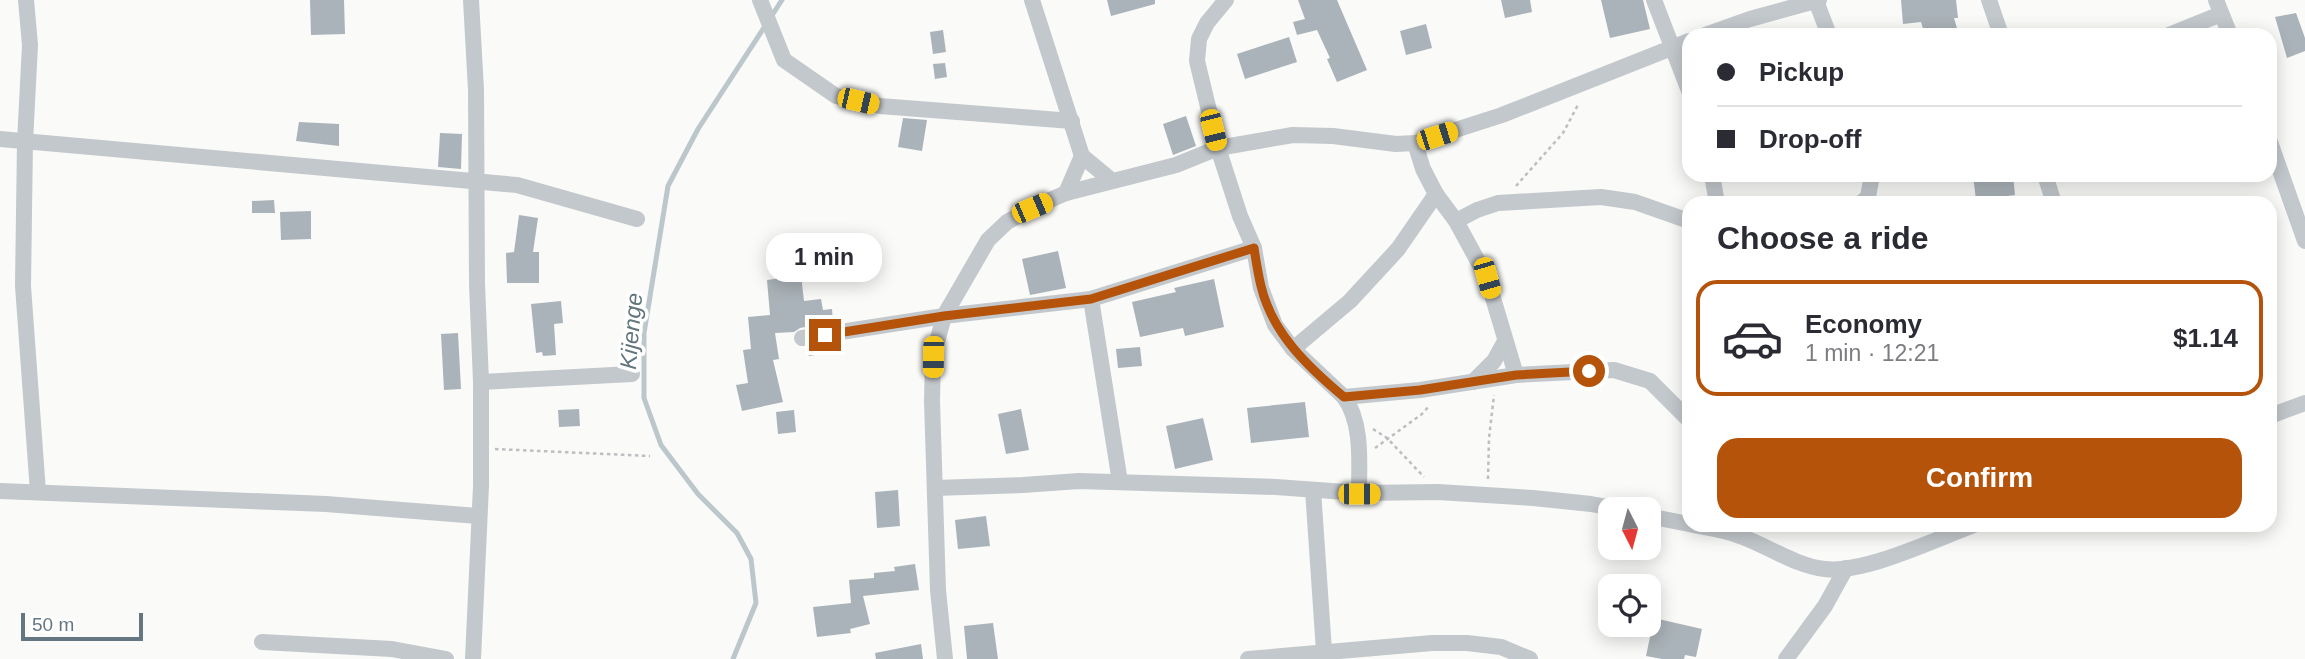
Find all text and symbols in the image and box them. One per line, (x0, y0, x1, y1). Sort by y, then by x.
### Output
text: Pickup (1759, 57, 1844, 87)
car (836, 86, 881, 116)
car (1198, 107, 1229, 153)
car (1414, 120, 1461, 152)
text: Drop-off (1759, 124, 1862, 154)
car (1009, 190, 1056, 226)
text: Choose a ride (1717, 220, 1929, 256)
callout: 1 min (767, 233, 883, 282)
text: 1 min (794, 244, 854, 270)
car (1472, 255, 1503, 301)
water label: Kijenge (615, 292, 647, 370)
icon: car (1721, 307, 1784, 370)
text: Economy (1805, 309, 1922, 339)
route end (809, 319, 841, 351)
text: $1.14 (2173, 323, 2238, 353)
car (923, 336, 944, 378)
text: 1 min · 12:21 (1805, 340, 1939, 366)
route start (1573, 355, 1605, 387)
button: Confirm (1717, 438, 2242, 518)
car (1339, 484, 1381, 505)
north arrow (1598, 497, 1661, 560)
map controls (1598, 497, 1661, 637)
button: locate (1598, 574, 1661, 637)
scale bar (21, 610, 144, 642)
text: 50 m (32, 614, 74, 635)

